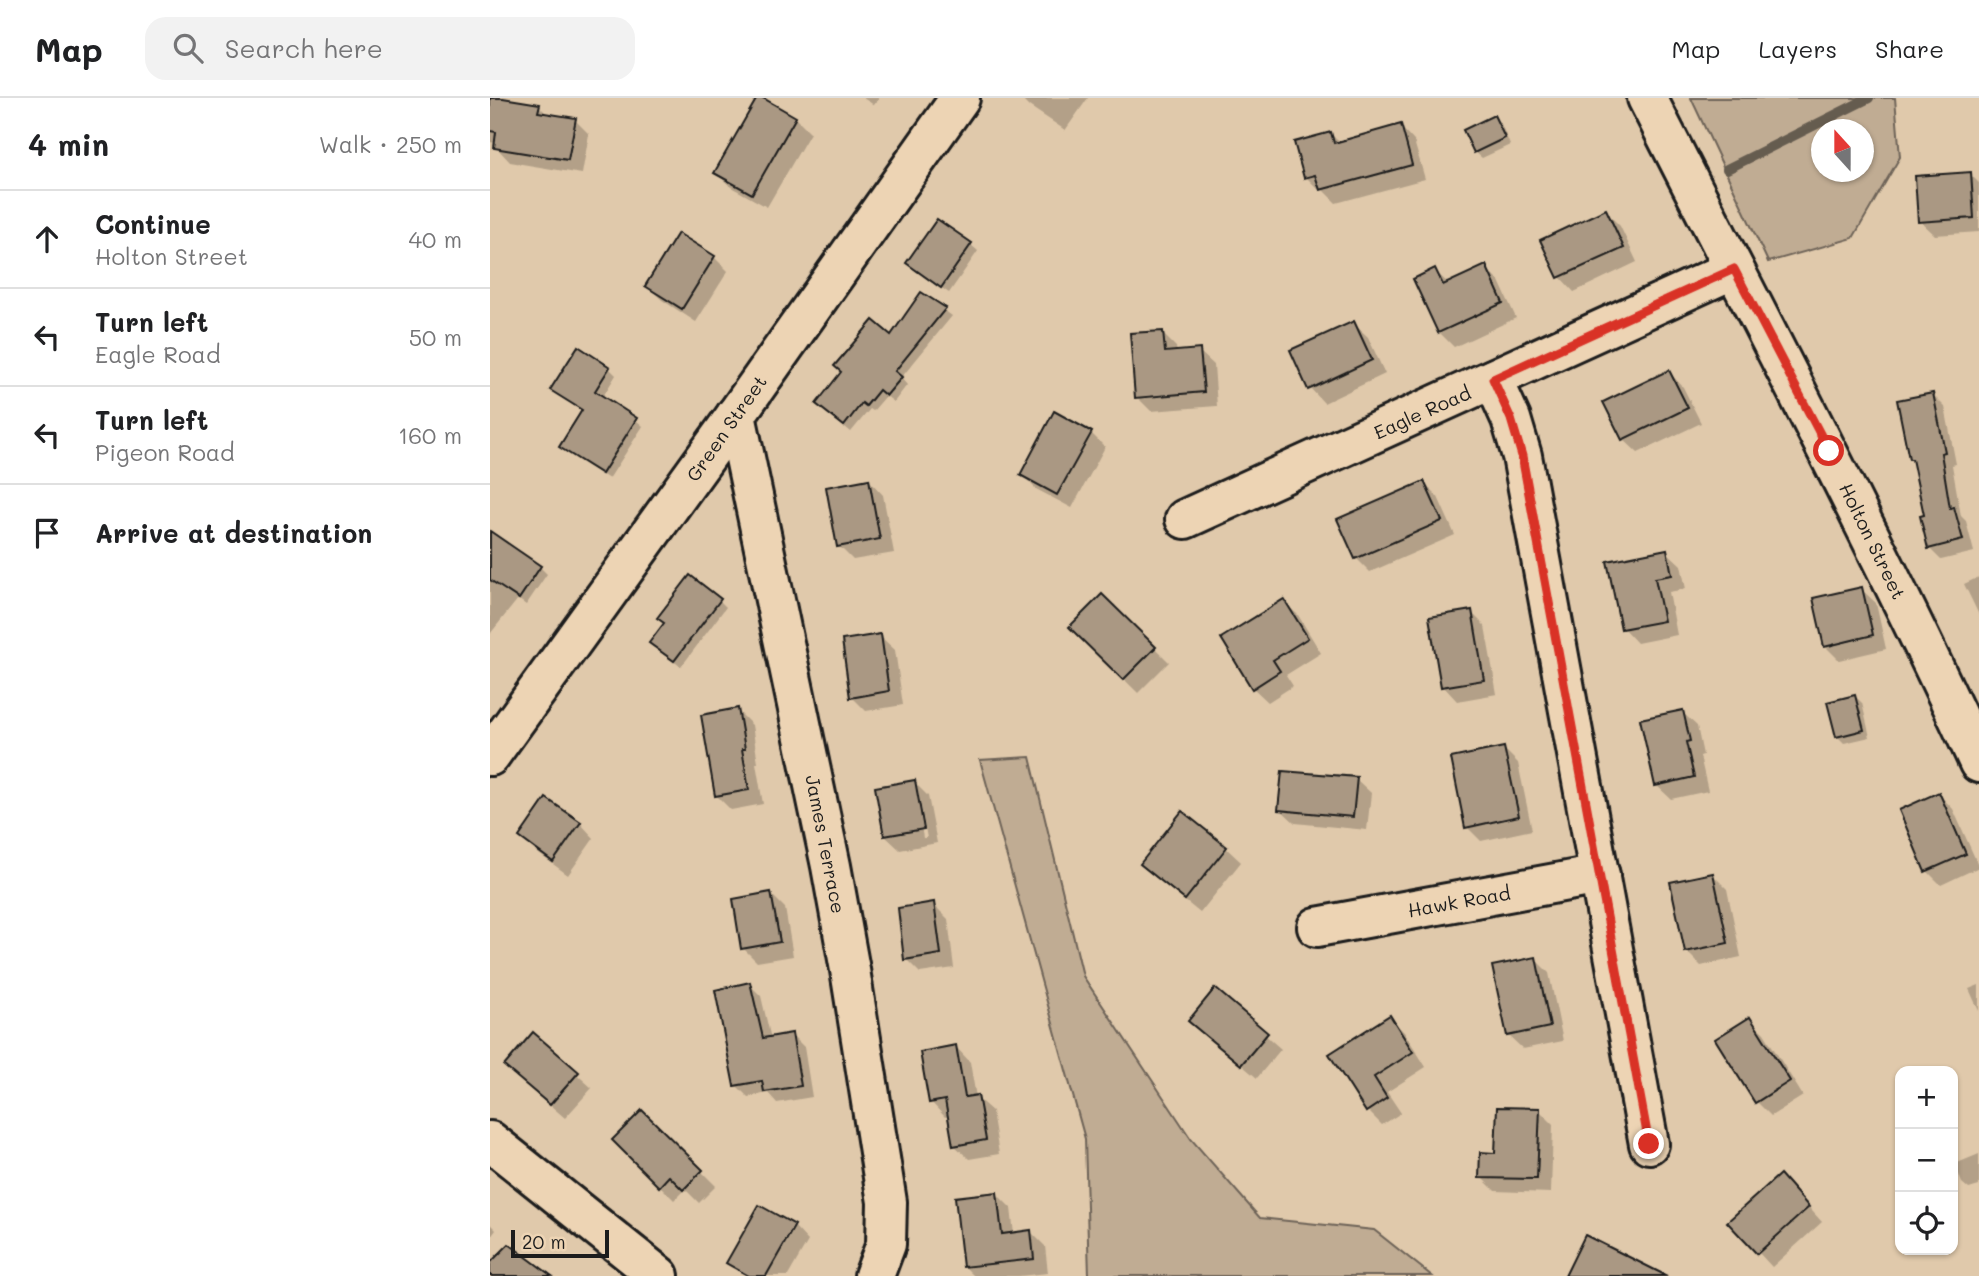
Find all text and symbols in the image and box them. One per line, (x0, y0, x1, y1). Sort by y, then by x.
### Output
search box (145, 17, 635, 80)
text: Map (35, 27, 103, 70)
icon: search (169, 29, 207, 67)
text: Search here (225, 31, 383, 65)
text: Map (1672, 33, 1720, 64)
text: Layers (1758, 33, 1837, 64)
text: Share (1875, 33, 1944, 64)
north arrow (1811, 119, 1874, 182)
text: 4 min (28, 124, 109, 164)
text: Walk · 250 m (319, 129, 462, 159)
text: Continue (95, 207, 211, 241)
icon: ahead (28, 220, 66, 258)
text: 40 m (409, 224, 462, 254)
text: Holton Street (95, 241, 248, 271)
text: Turn left (95, 305, 208, 339)
icon: left (28, 318, 66, 356)
text: 50 m (409, 322, 462, 352)
text: Eagle Road (95, 339, 221, 369)
street label: Green Street (680, 370, 772, 486)
street label: Eagle Road (1370, 379, 1474, 445)
text: Turn left (95, 403, 208, 437)
icon: left (28, 416, 66, 454)
text: 160 m (398, 420, 462, 450)
route start (1813, 435, 1844, 466)
text: Pigeon Road (95, 437, 235, 467)
street label: Holton Street (1834, 479, 1912, 603)
icon: arrive (28, 514, 66, 552)
text: Arrive at destination (95, 516, 372, 550)
street label: James Terrace (800, 773, 852, 915)
street label: Hawk Road (1406, 880, 1512, 922)
map controls (1895, 1066, 1958, 1255)
button: + (1895, 1066, 1958, 1129)
route end (1633, 1128, 1664, 1159)
button: − (1895, 1129, 1958, 1192)
button: locate (1895, 1192, 1958, 1255)
scale bar (511, 1227, 609, 1259)
text: 20 m (522, 1229, 566, 1254)

